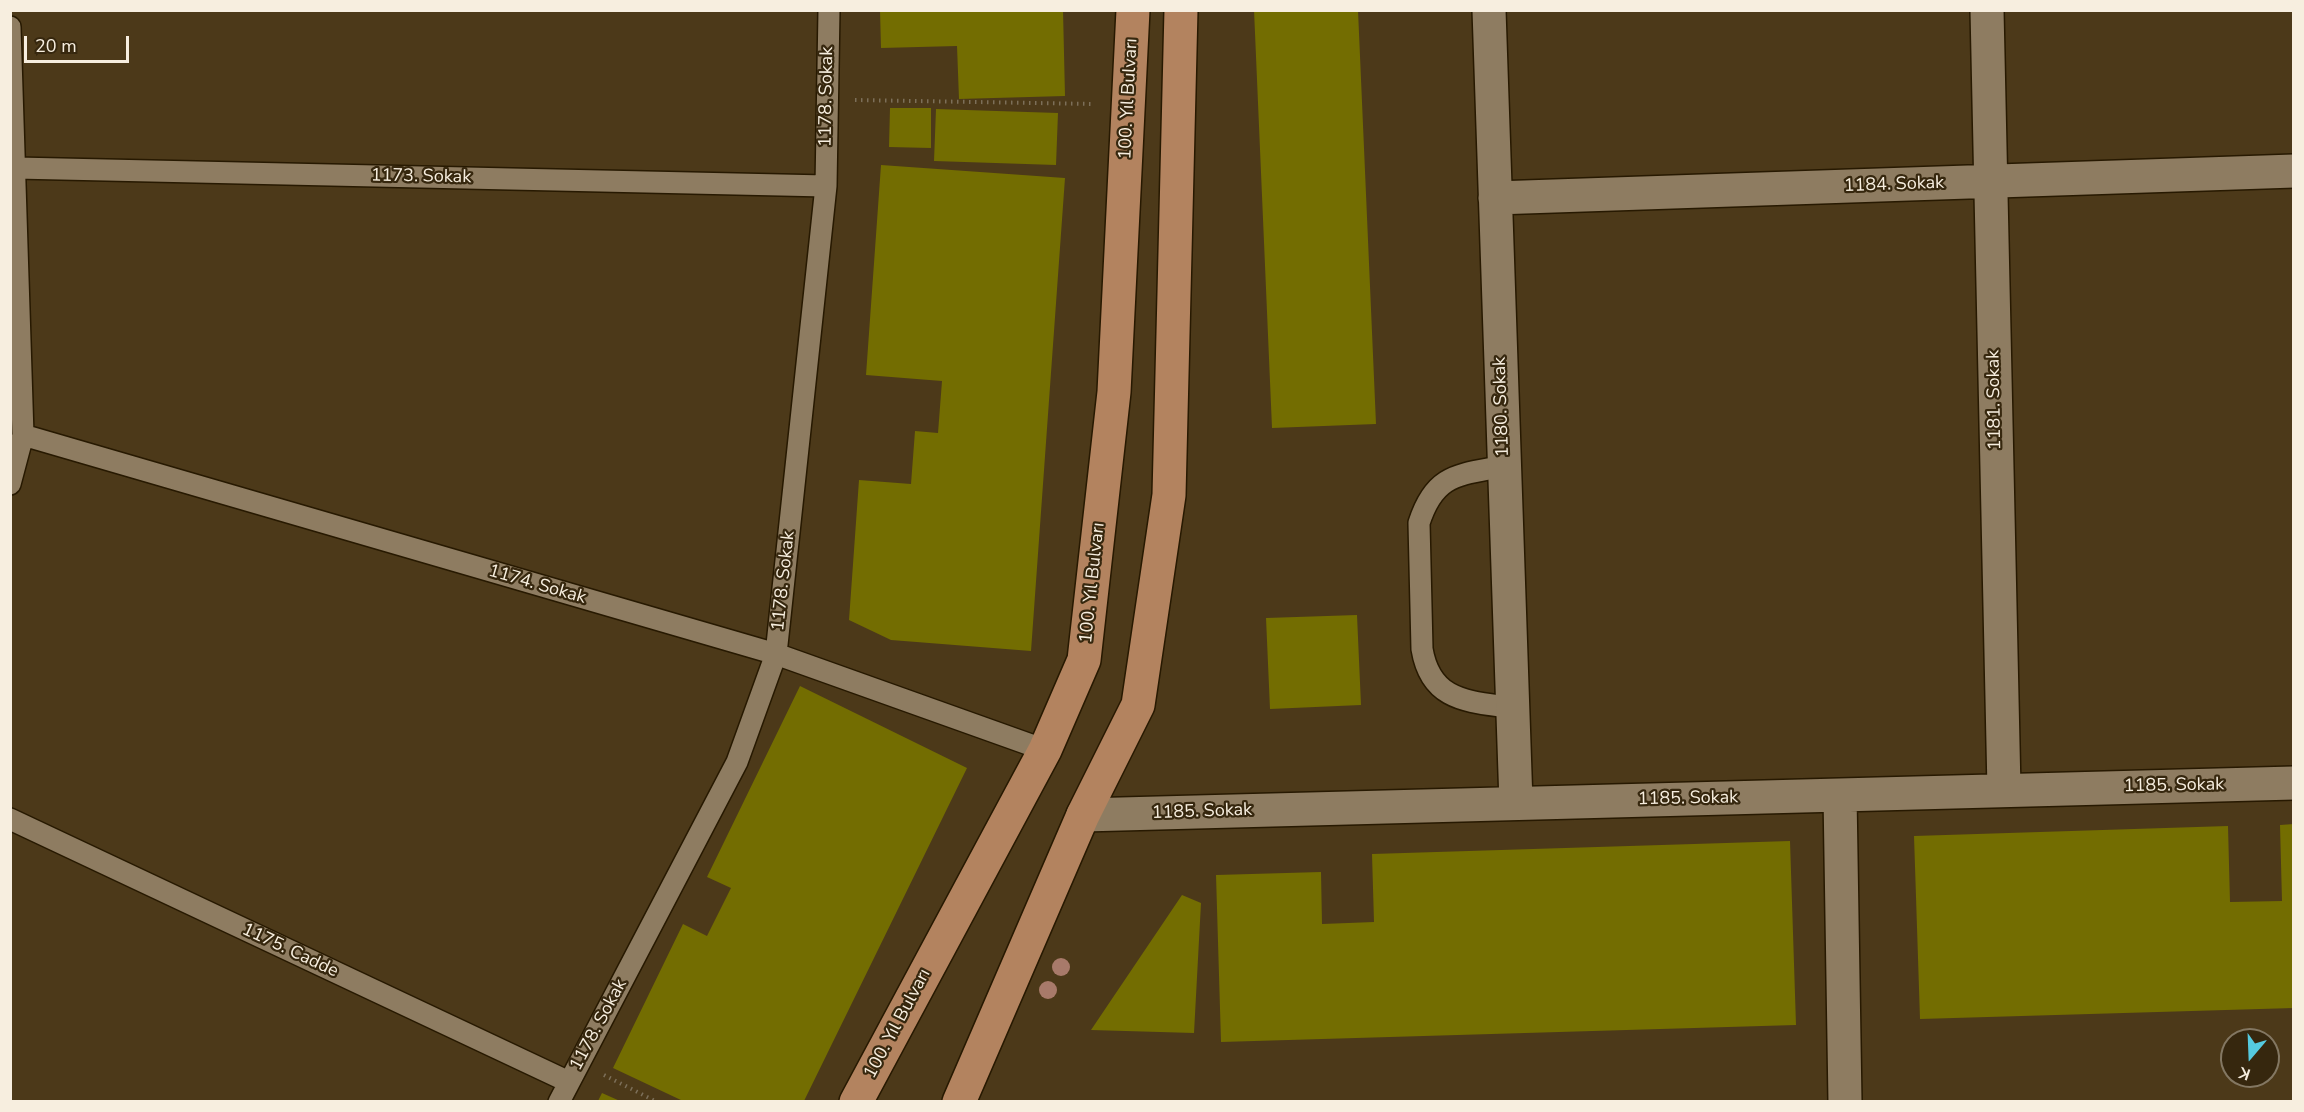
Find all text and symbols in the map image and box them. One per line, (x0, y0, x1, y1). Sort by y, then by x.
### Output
scale bar (27, 24, 132, 62)
text: 20 m (35, 34, 77, 58)
street label: 100. Yıl Bulvarı (1115, 38, 1143, 160)
street label: 1178. Sokak (815, 47, 839, 147)
street label: 1173. Sokak (371, 165, 471, 189)
street label: 1184. Sokak (1843, 172, 1945, 198)
street label: 1181. Sokak (1983, 350, 2007, 450)
street label: 1180. Sokak (1489, 356, 1515, 458)
street label: 100. Yıl Bulvarı (1076, 522, 1110, 644)
street label: 1178. Sokak (768, 530, 800, 632)
street label: 1174. Sokak (486, 561, 588, 609)
street label: 1185. Sokak (2124, 774, 2224, 798)
street label: 1185. Sokak (1638, 787, 1738, 811)
street label: 1185. Sokak (1151, 799, 1253, 825)
street label: 1175. Cadde (238, 919, 342, 983)
street label: 100. Yıl Bulvarı (860, 965, 936, 1083)
street label: 1178. Sokak (566, 976, 632, 1074)
north arrow (2220, 1028, 2280, 1088)
text: K (2236, 1061, 2253, 1085)

